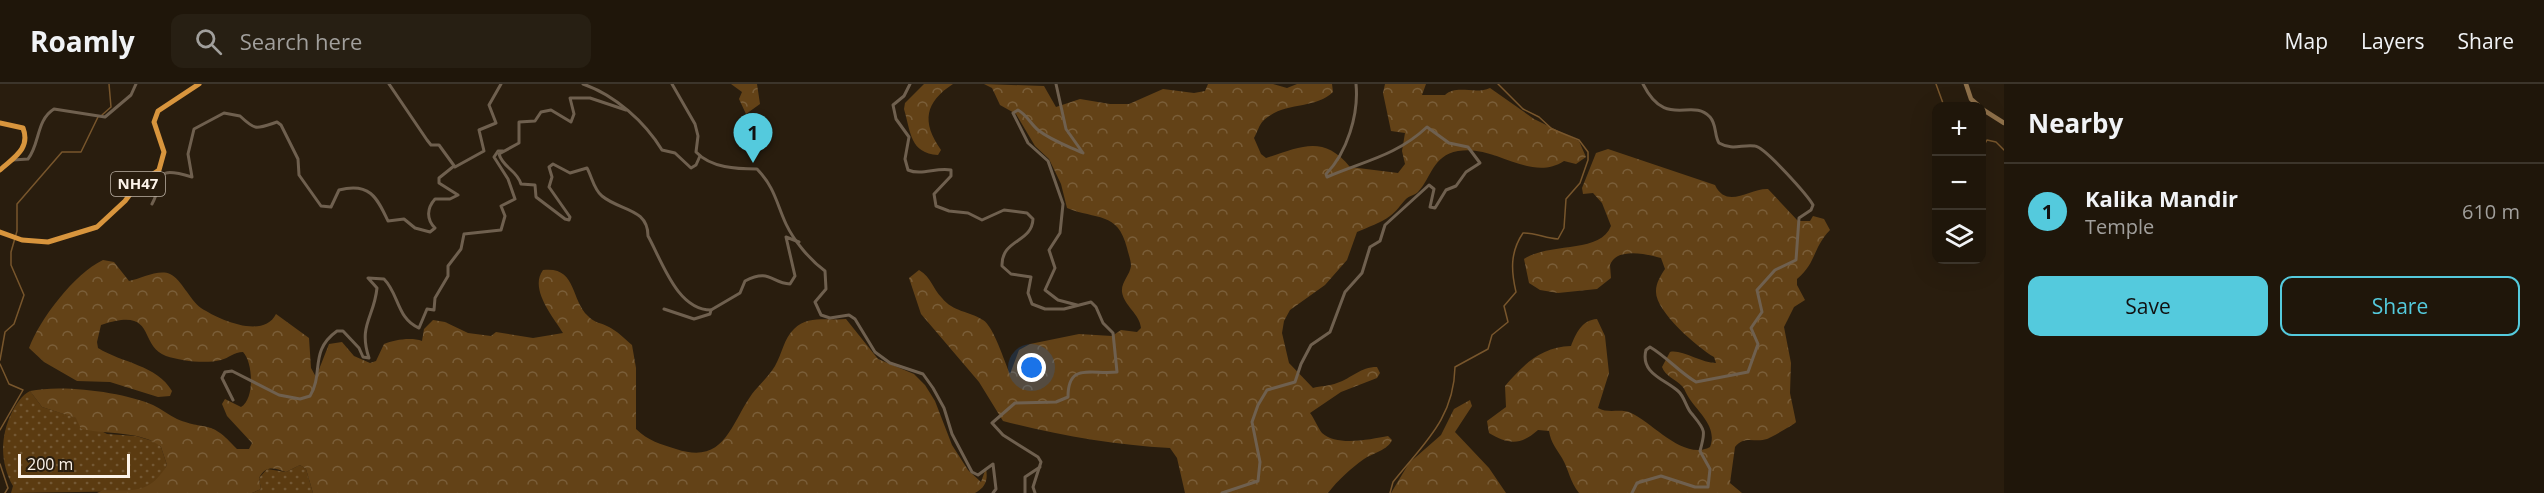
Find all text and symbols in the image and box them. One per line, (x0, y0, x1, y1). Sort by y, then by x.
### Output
search box (171, 14, 591, 68)
text: Roamly (30, 22, 135, 60)
icon: search (192, 25, 225, 58)
text: Search here (240, 26, 362, 56)
text: Map (2285, 27, 2328, 55)
text: Layers (2361, 27, 2425, 55)
text: Share (2458, 27, 2514, 55)
map controls (1932, 102, 1986, 264)
button: + (1932, 102, 1986, 156)
text: Nearby (2028, 105, 2123, 141)
pin: 1 (734, 113, 772, 163)
button: − (1932, 156, 1986, 210)
road number: NH47 (111, 172, 165, 196)
text: Kalika Mandir (2085, 183, 2238, 213)
text: 1 (2042, 198, 2053, 225)
text: 610 m (2462, 198, 2520, 225)
button: layers (1932, 210, 1986, 264)
text: Temple (2085, 213, 2154, 240)
button: Save (2028, 276, 2268, 336)
button: Share (2280, 276, 2520, 336)
your location (1017, 353, 1046, 382)
scale bar (18, 451, 130, 478)
text: 200 m (27, 453, 73, 475)

